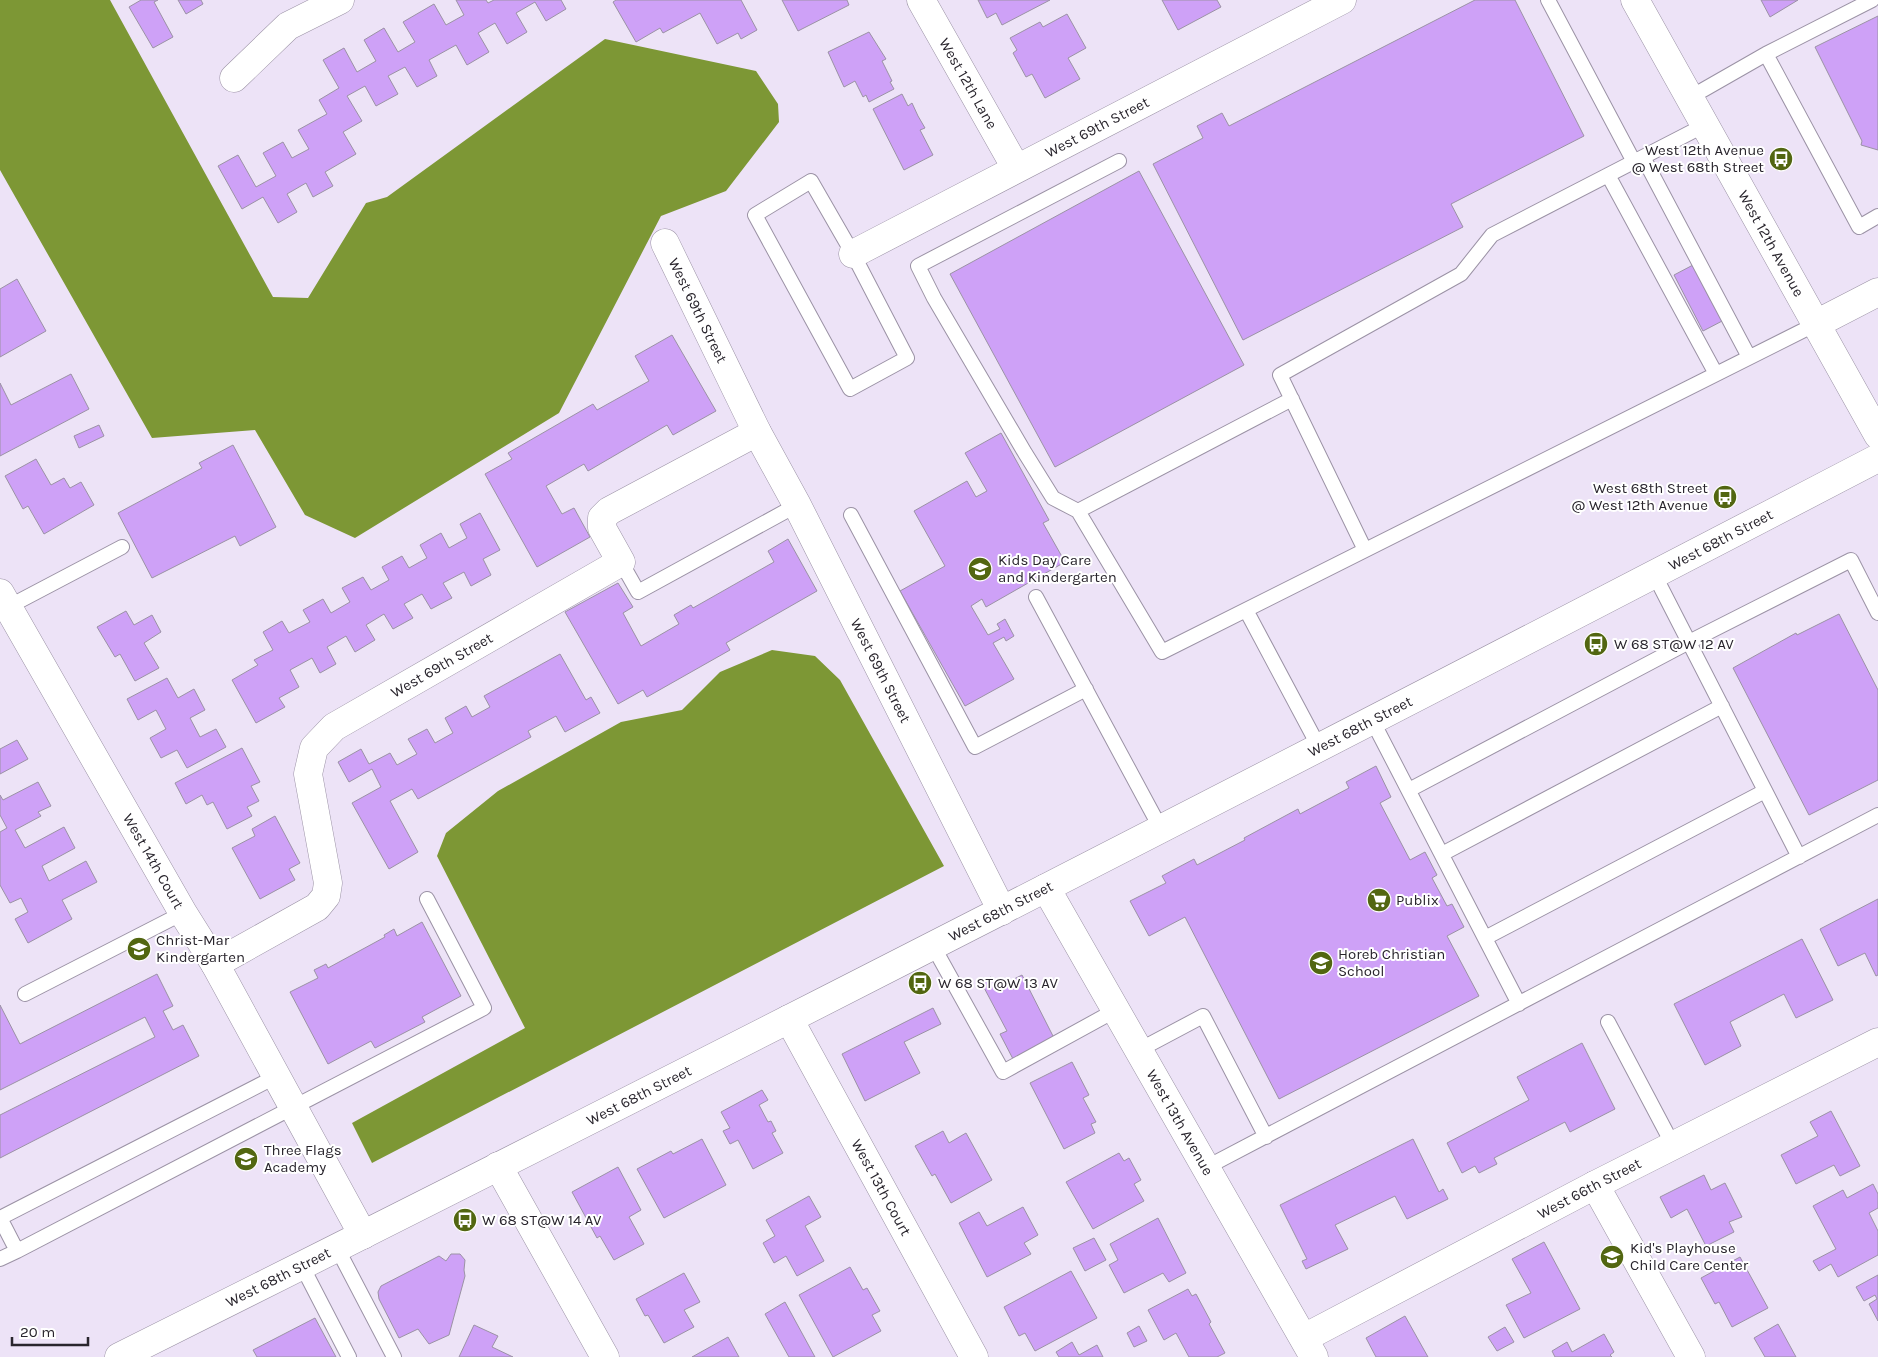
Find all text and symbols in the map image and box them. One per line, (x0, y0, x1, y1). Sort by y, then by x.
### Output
street label: West 12th Lane (935, 35, 1001, 132)
street label: West 69th Street (1042, 93, 1152, 162)
place label: West 12th Avenue @ West 68th Street (1631, 141, 1764, 176)
bus stop icon: West 12th Avenue @ West 68th Street (1768, 146, 1794, 172)
street label: West 12th Avenue (1734, 187, 1808, 300)
street label: West 69th Street (665, 255, 731, 366)
place label: West 68th Street @ West 12th Avenue (1571, 479, 1708, 514)
bus stop icon: West 68th Street @ West 12th Avenue (1712, 484, 1738, 510)
street label: West 68th Street (1665, 505, 1776, 574)
place label: Kids Day Care and Kindergarten (998, 551, 1117, 586)
school or university icon: Kids Day Care and Kindergarten (967, 556, 993, 582)
street label: West 69th Street (847, 615, 915, 726)
street label: West 69th Street (388, 629, 496, 701)
bus stop icon: W 68 ST@W 12 AV (1583, 631, 1609, 657)
place label: W 68 ST@W 12 AV (1614, 635, 1734, 653)
street label: West 68th Street (1305, 692, 1416, 761)
street label: West 14th Court (119, 810, 188, 912)
street label: West 68th Street (945, 877, 1056, 945)
supermarket icon: Publix (1366, 887, 1392, 913)
place label: Publix (1396, 891, 1439, 909)
place label: Christ-Mar Kindergarten (156, 931, 245, 966)
school or university icon: Christ-Mar Kindergarten (126, 936, 152, 962)
place label: Horeb Christian School (1338, 945, 1445, 980)
school or university icon: Horeb Christian School (1308, 950, 1334, 976)
bus stop icon: W 68 ST@W 13 AV (907, 970, 933, 996)
place label: W 68 ST@W 13 AV (938, 974, 1059, 992)
street label: West 68th Street (584, 1061, 695, 1129)
street label: West 13th Avenue (1143, 1066, 1217, 1179)
street label: West 13th Court (848, 1136, 915, 1239)
place label: Three Flags Academy (264, 1141, 342, 1176)
school or university icon: Three Flags Academy (233, 1146, 259, 1172)
street label: West 66th Street (1534, 1154, 1644, 1223)
bus stop icon: W 68 ST@W 14 AV (452, 1207, 478, 1233)
place label: W 68 ST@W 14 AV (482, 1211, 602, 1229)
place label: Kid's Playhouse Child Care Center (1630, 1239, 1749, 1274)
street label: West 68th Street (223, 1243, 334, 1311)
school or university icon: Kid's Playhouse Child Care Center (1599, 1244, 1625, 1270)
scale bar (12, 1314, 89, 1346)
text: 20 m (20, 1323, 55, 1341)

